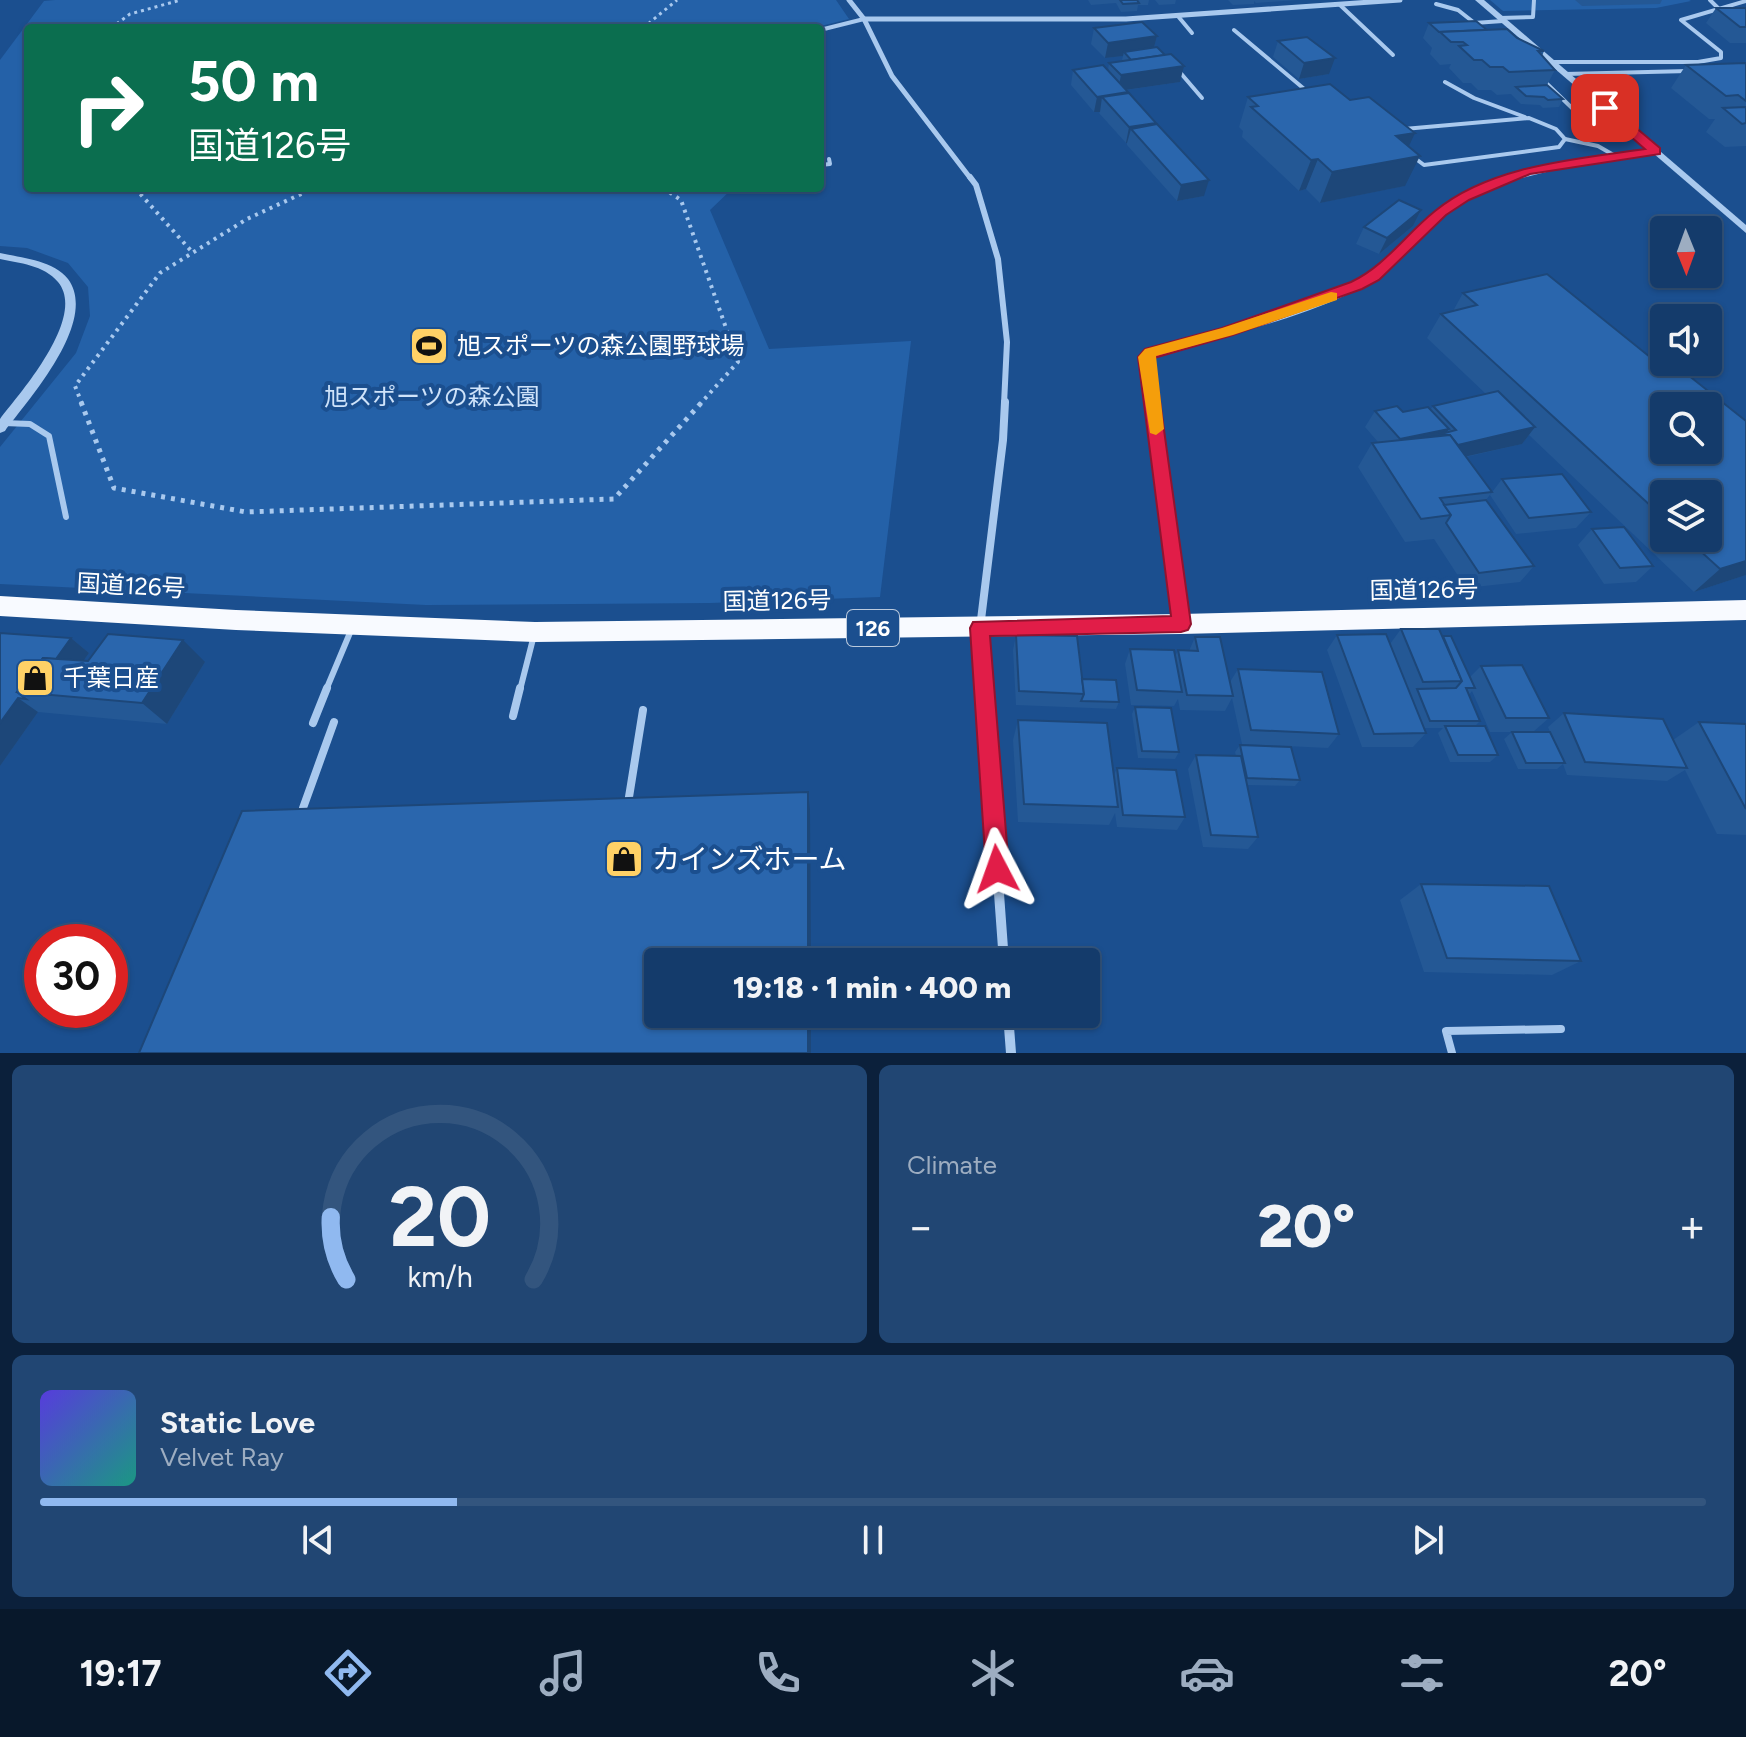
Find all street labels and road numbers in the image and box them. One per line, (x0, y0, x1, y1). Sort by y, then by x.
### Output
street label: 国道126号 (76, 568, 186, 603)
street label: 国道126号 (1369, 574, 1479, 605)
street label: 国道126号 (722, 585, 832, 616)
road number: 126 (847, 610, 899, 646)

